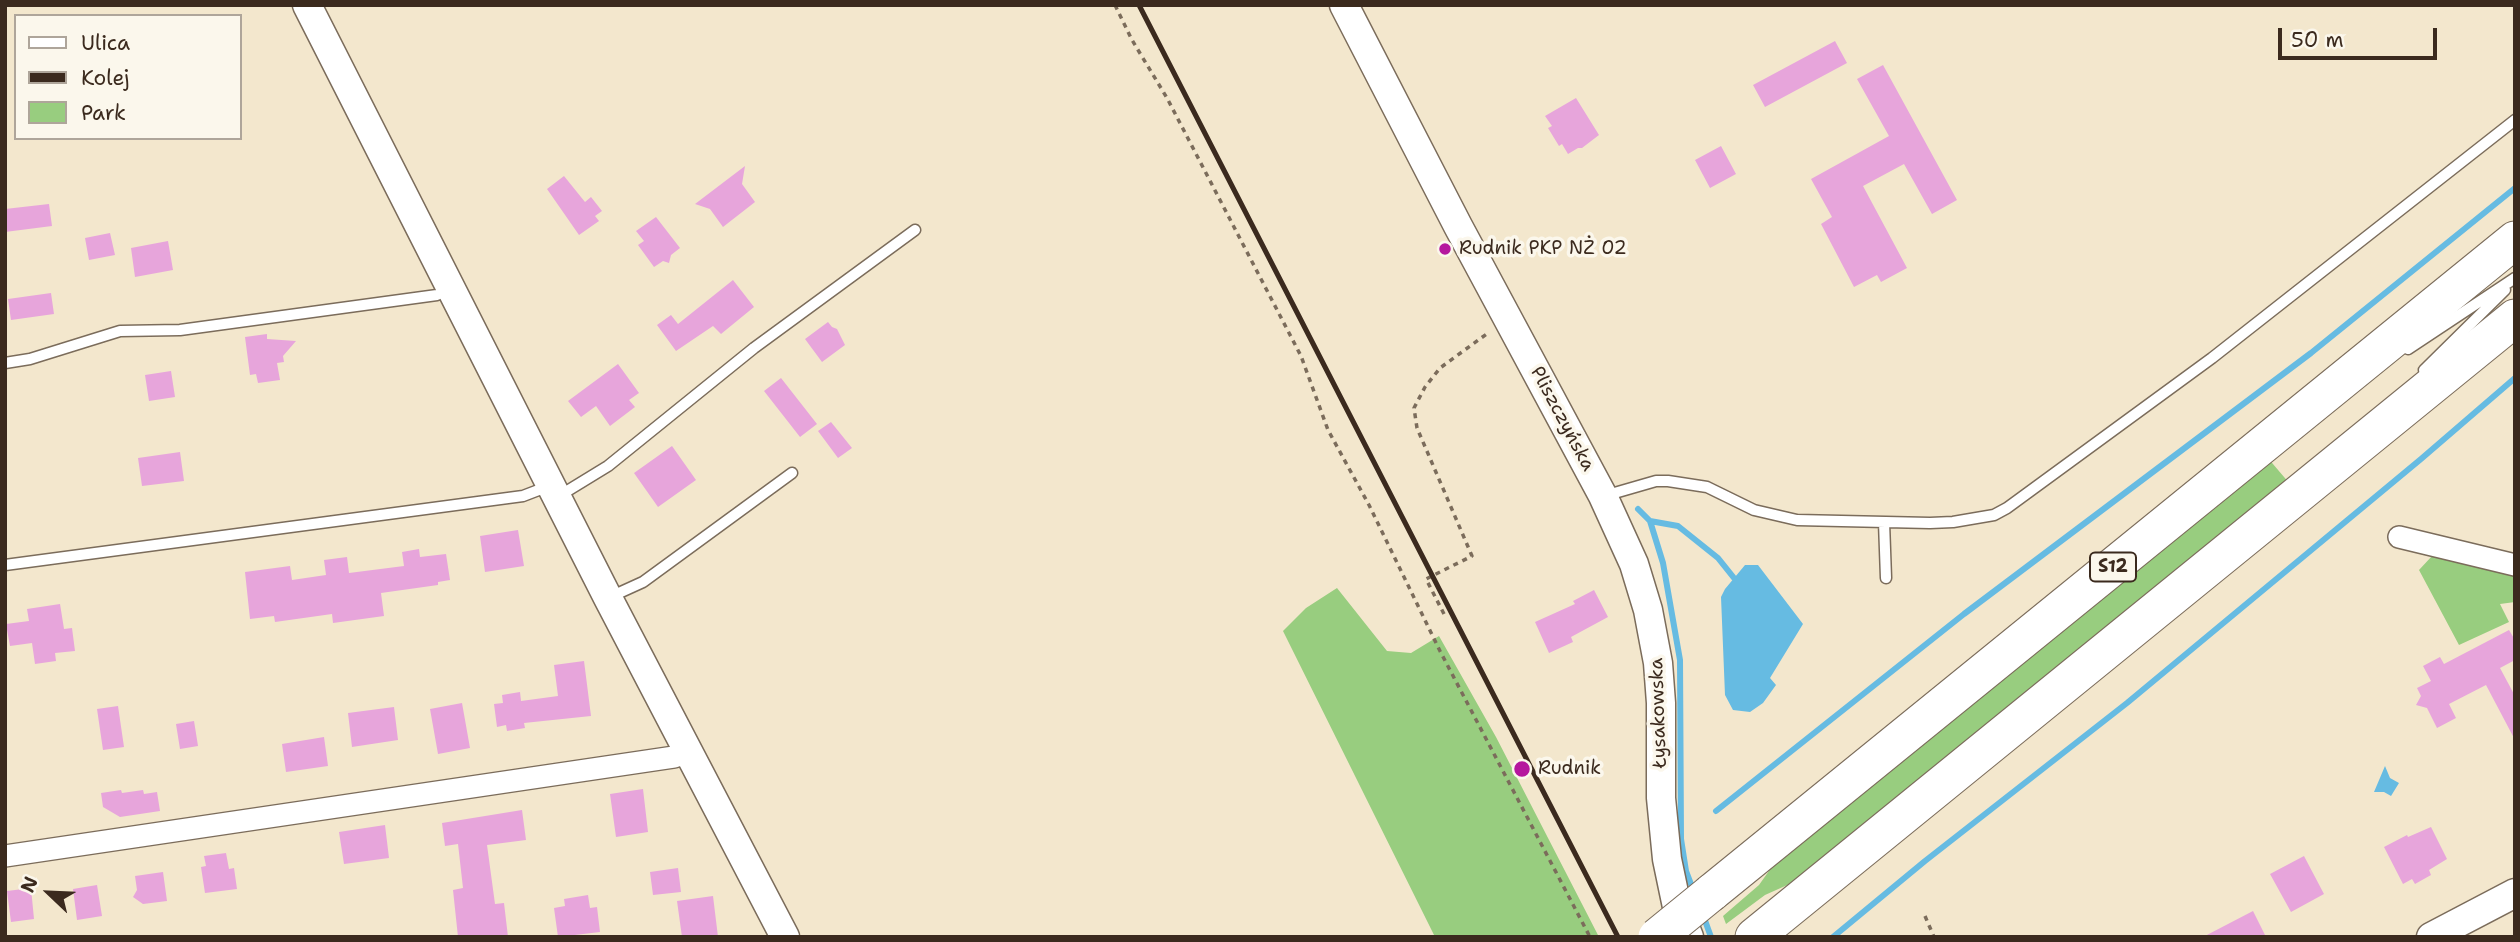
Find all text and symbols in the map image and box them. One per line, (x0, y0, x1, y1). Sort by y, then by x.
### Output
legend (14, 14, 242, 140)
scale bar (2282, 14, 2441, 58)
text: 50 m (2291, 26, 2344, 54)
text: Ulica (81, 29, 130, 57)
text: Kolej (81, 64, 130, 92)
text: Park (81, 99, 126, 127)
place label: Rudnik PKP NŻ 02 (1459, 238, 1627, 260)
marker: Rudnik PKP NŻ 02 (1437, 241, 1453, 257)
street label: Pliszczyńska (1525, 363, 1599, 475)
road number: S12 (2090, 552, 2136, 582)
street label: Łysakowska (1646, 658, 1672, 768)
place label: Rudnik (1538, 758, 1601, 780)
marker: Rudnik (1512, 759, 1532, 779)
north arrow (14, 858, 84, 928)
text: N (15, 873, 44, 896)

